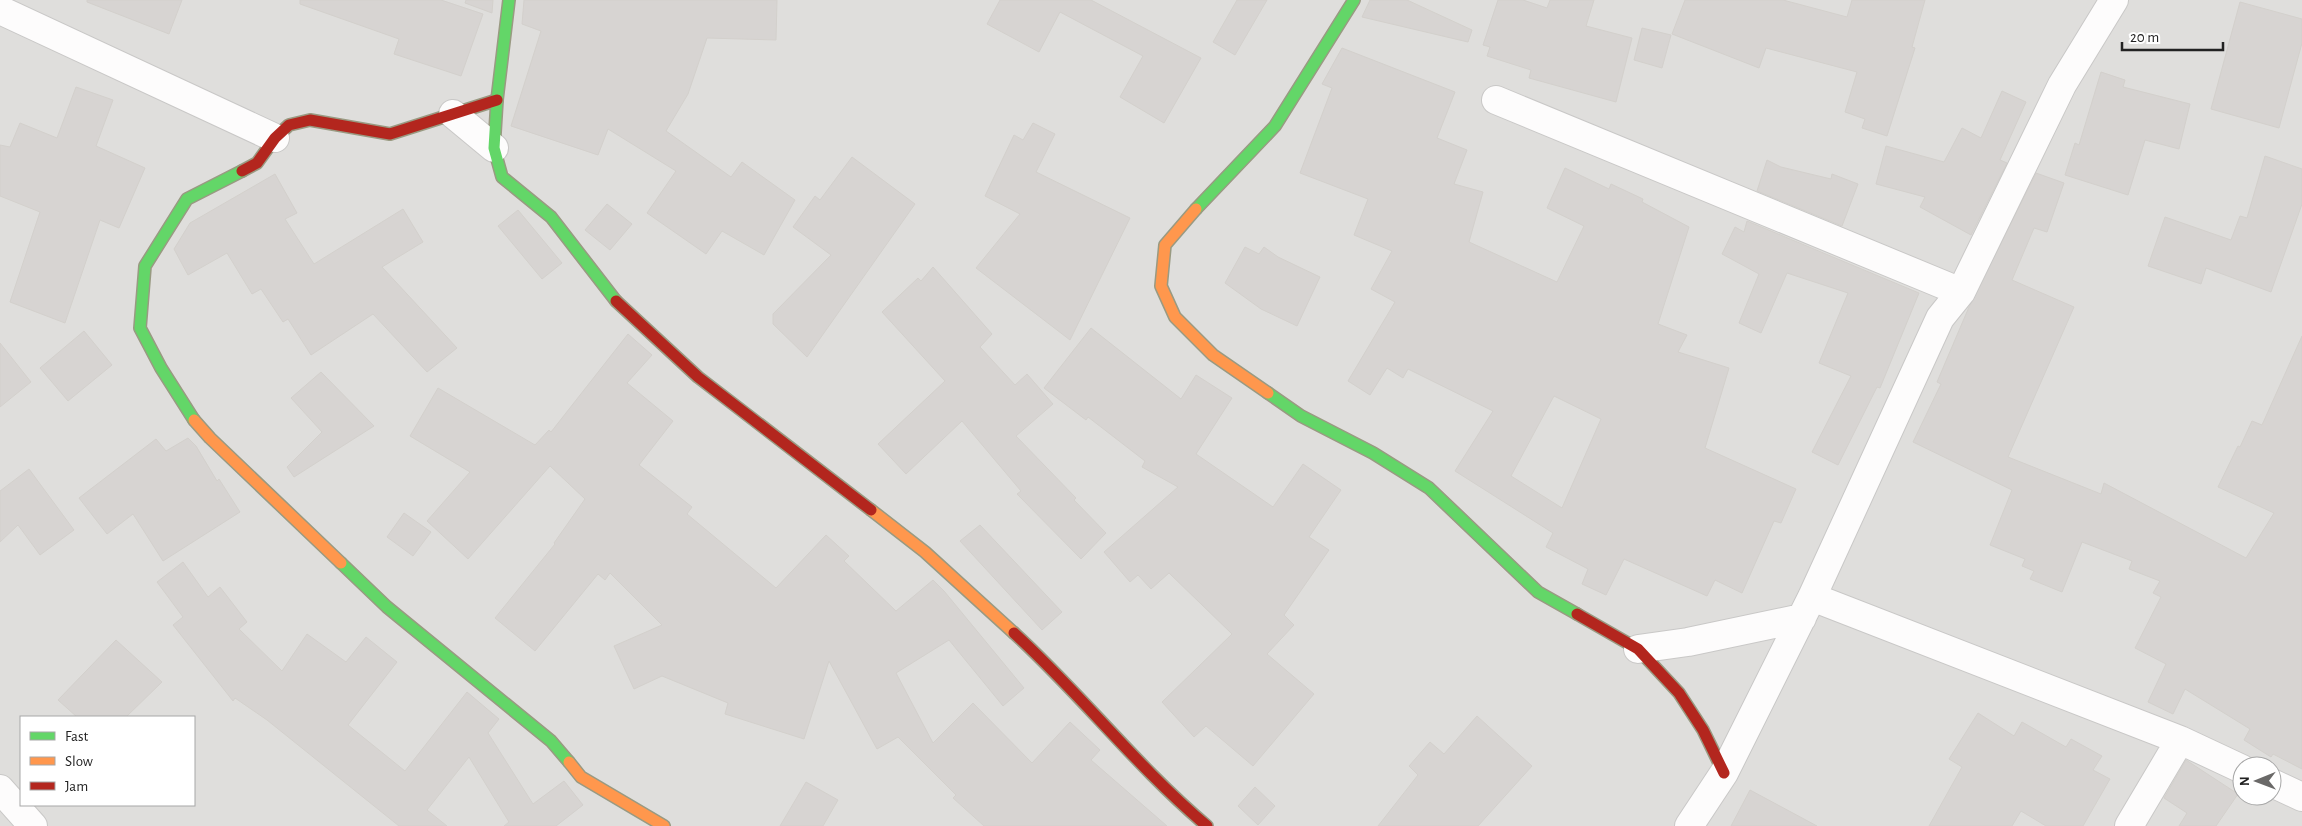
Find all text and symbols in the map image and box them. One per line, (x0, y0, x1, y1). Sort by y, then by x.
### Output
scale bar (2122, 20, 2223, 52)
text: 20 m (2130, 30, 2159, 45)
legend (20, 716, 195, 806)
text: Fast (65, 729, 89, 744)
text: Slow (65, 754, 93, 769)
north arrow (2232, 756, 2282, 806)
text: N (2238, 776, 2252, 786)
text: Jam (65, 779, 88, 794)

